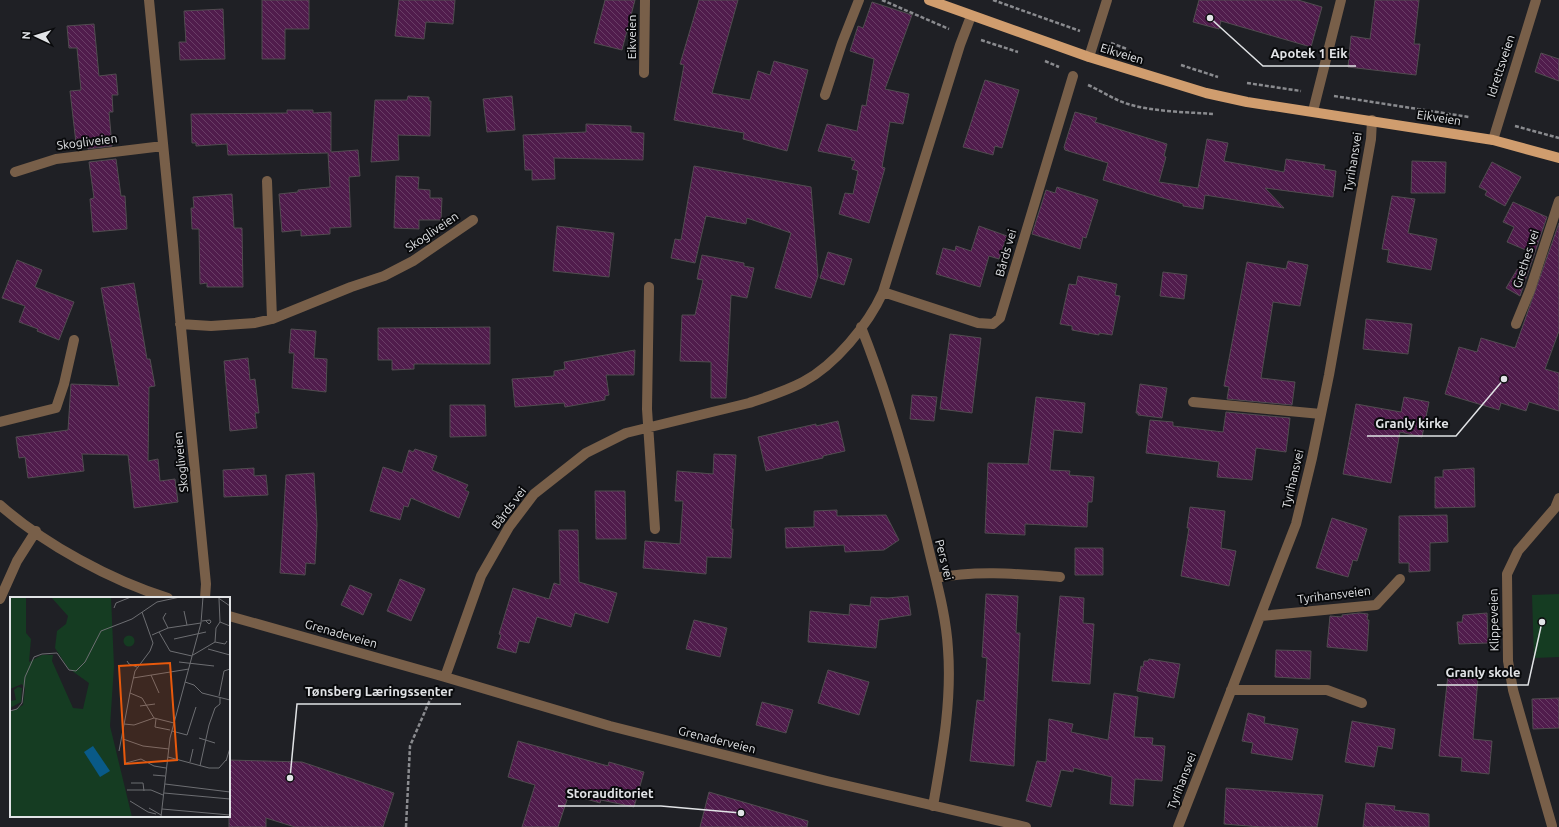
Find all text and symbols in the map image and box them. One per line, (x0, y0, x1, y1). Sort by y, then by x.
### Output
street label: Eikveien (625, 15, 638, 59)
north arrow (16, 16, 56, 56)
text: N (20, 31, 32, 40)
street label: Idrettsveien (1484, 33, 1517, 99)
street label: Eikveien (1099, 41, 1145, 66)
callout: Apotek 1 Eik (1263, 41, 1356, 66)
text: Apotek 1 Eik (1270, 46, 1348, 60)
street label: Eikveien (1416, 108, 1462, 127)
street label: Skogliveien (56, 131, 118, 152)
street label: Tyrihansvei (1341, 131, 1364, 193)
street label: Skogliveien (403, 209, 461, 254)
street label: Bårds vei (993, 228, 1018, 278)
street label: Grethes vei (1510, 228, 1541, 290)
callout: Granly kirke (1367, 411, 1456, 436)
text: Granly kirke (1375, 416, 1449, 430)
street label: Skogliveien (171, 431, 190, 493)
street label: Tyrihansvei (1279, 448, 1306, 510)
street label: Bårds vei (489, 484, 528, 531)
street label: Pers vei (933, 538, 956, 582)
street label: Tyrihansveien (1297, 584, 1371, 605)
street label: Klippeveien (1486, 588, 1501, 652)
inset map (10, 597, 230, 817)
street label: Grenadeveien (303, 617, 379, 650)
callout: Granly skole (1437, 660, 1528, 685)
text: Granly skole (1446, 665, 1520, 679)
callout: Tønsberg Læringssenter (297, 679, 461, 704)
text: Tønsberg Læringssenter (305, 684, 454, 698)
street label: Grenaderveien (677, 724, 757, 755)
street label: Tyrihansvei (1165, 750, 1198, 811)
callout: Storauditoriet (558, 781, 661, 806)
text: Storauditoriet (566, 786, 654, 800)

